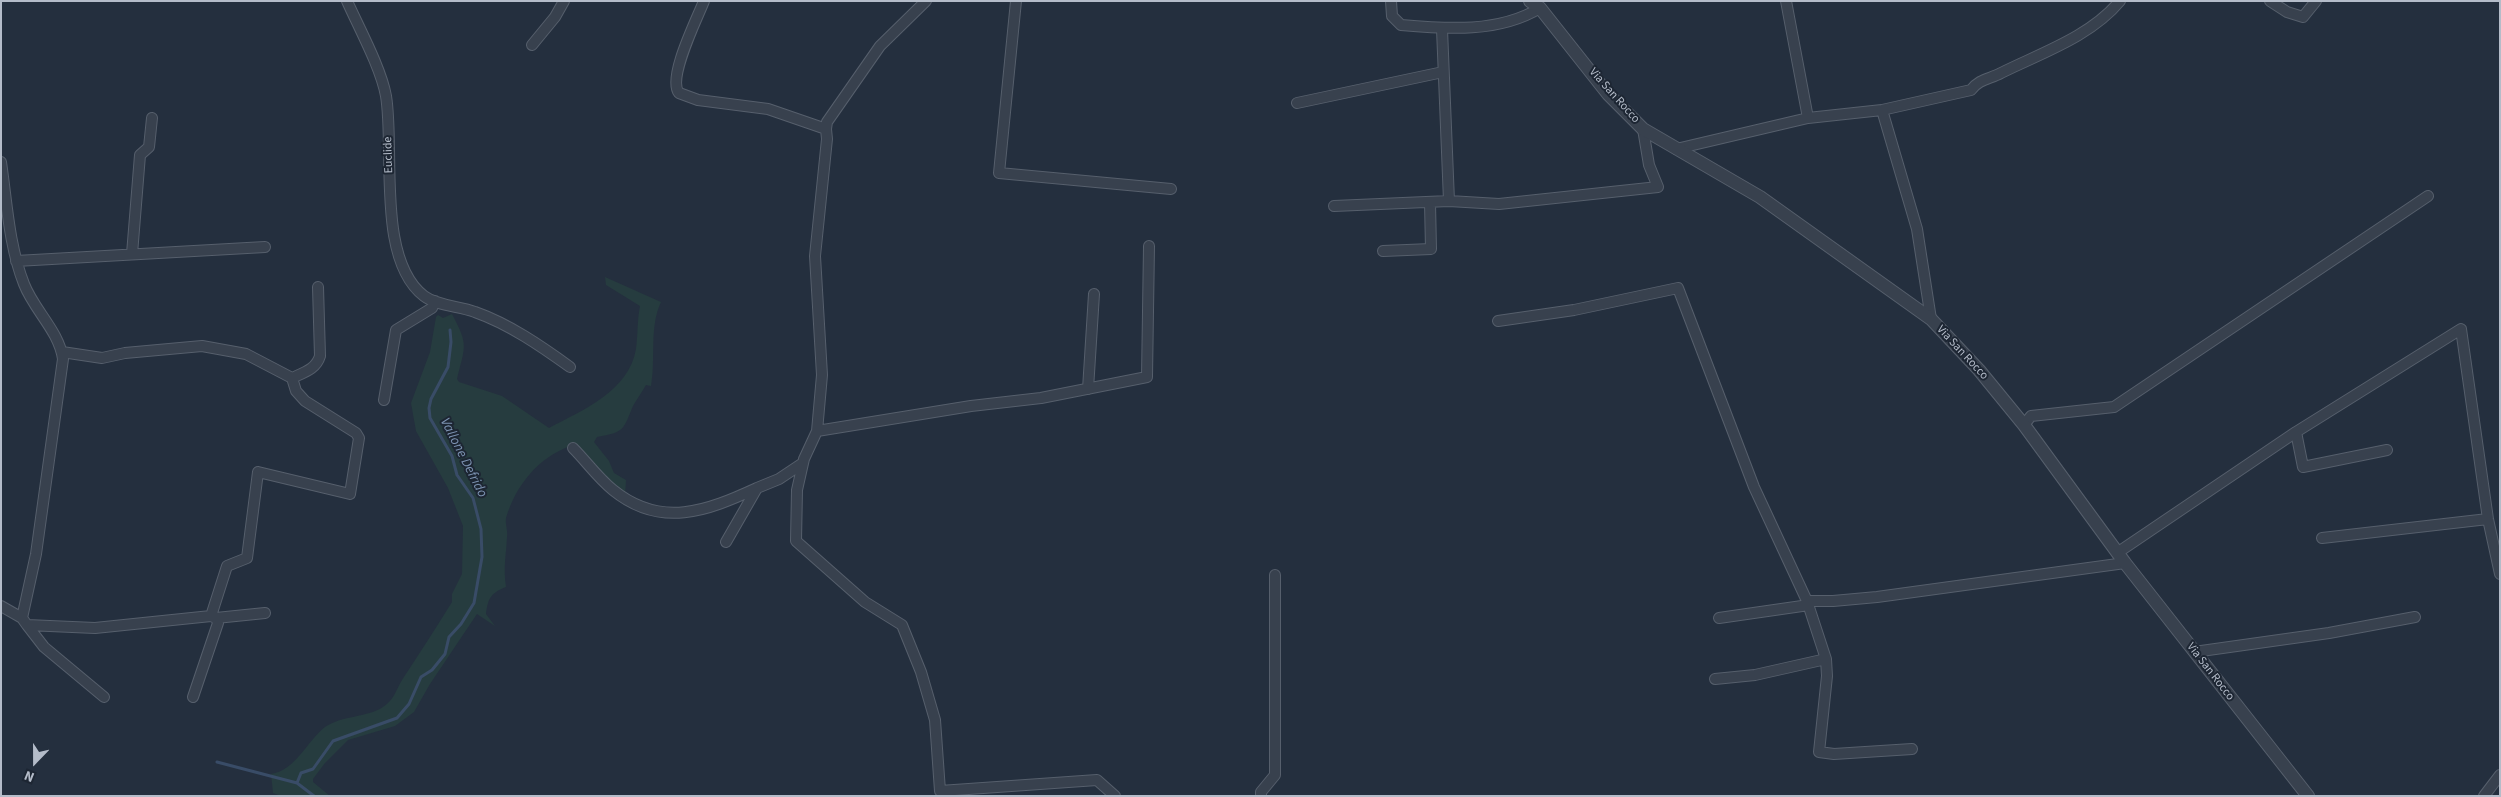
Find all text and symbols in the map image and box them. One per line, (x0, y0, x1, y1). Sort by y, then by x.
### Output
street label: Via San Rocco (1586, 65, 1642, 127)
street label: Euclide (381, 136, 397, 174)
street label: Via San Rocco (1933, 323, 1991, 383)
water label: Vallone Defrido (436, 416, 490, 500)
street label: Via San Rocco (2183, 640, 2237, 704)
north arrow (10, 737, 60, 787)
text: N (21, 765, 37, 787)

